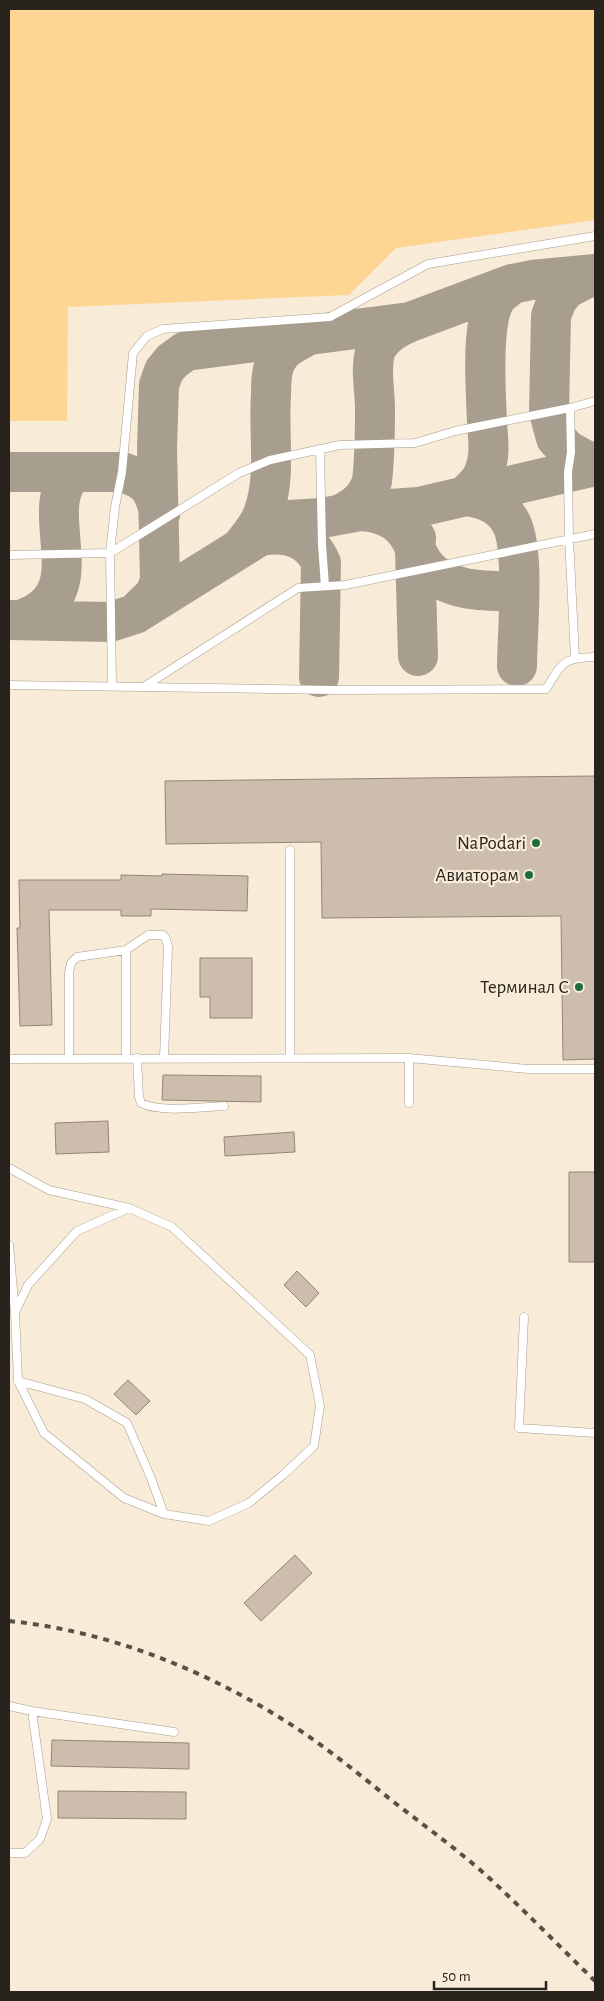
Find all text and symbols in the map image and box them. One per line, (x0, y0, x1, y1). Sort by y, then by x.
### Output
place label: NaPodari (457, 834, 526, 853)
marker: NaPodari (530, 837, 542, 849)
place label: Авиаторам (435, 866, 519, 885)
marker: Авиаторам (523, 869, 535, 881)
place label: Терминал С (480, 978, 569, 997)
marker: Терминал С (573, 981, 585, 993)
scale bar (434, 1958, 546, 1990)
text: 50 m (442, 1969, 471, 1984)

